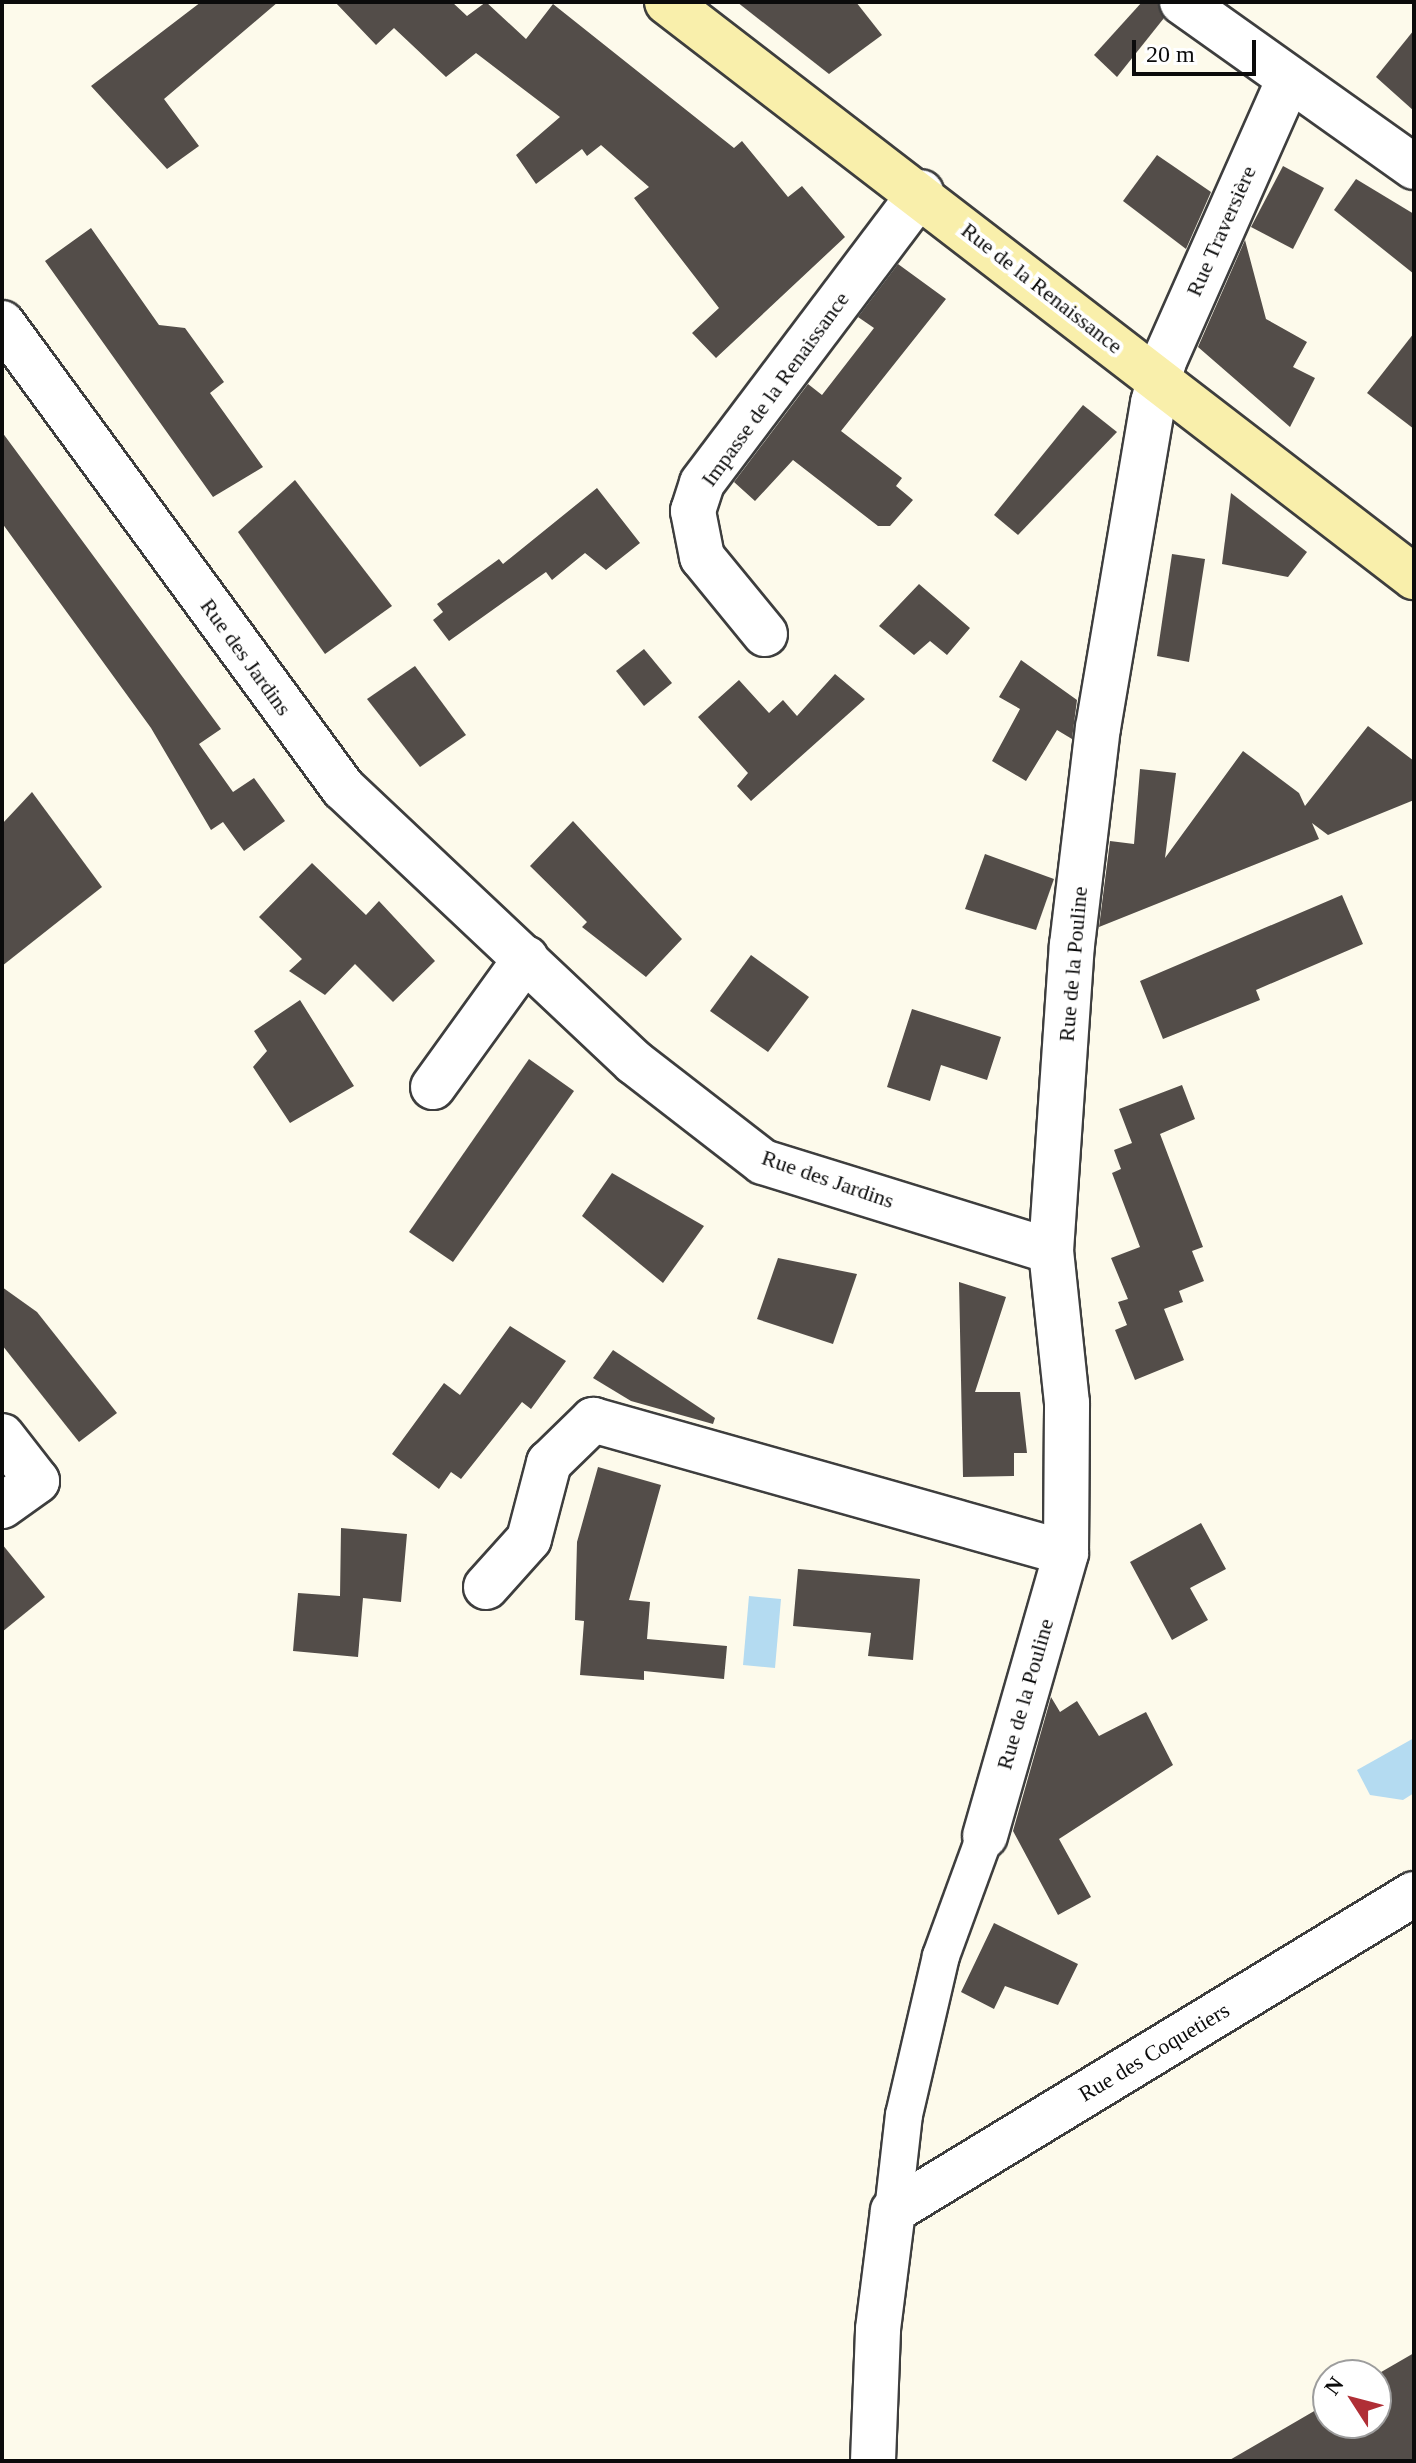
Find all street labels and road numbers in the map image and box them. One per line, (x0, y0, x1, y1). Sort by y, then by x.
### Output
street label: Rue Traversière (1180, 162, 1262, 300)
street label: Rue de la Renaissance (956, 217, 1128, 359)
street label: Impasse de la Renaissance (696, 287, 854, 491)
street label: Rue des Jardins (195, 593, 297, 721)
street label: Rue de la Pouline (1053, 885, 1093, 1043)
street label: Rue des Jardins (758, 1144, 898, 1214)
street label: Rue de la Pouline (991, 1615, 1059, 1773)
street label: Rue des Coquetiers (1074, 1997, 1234, 2107)

